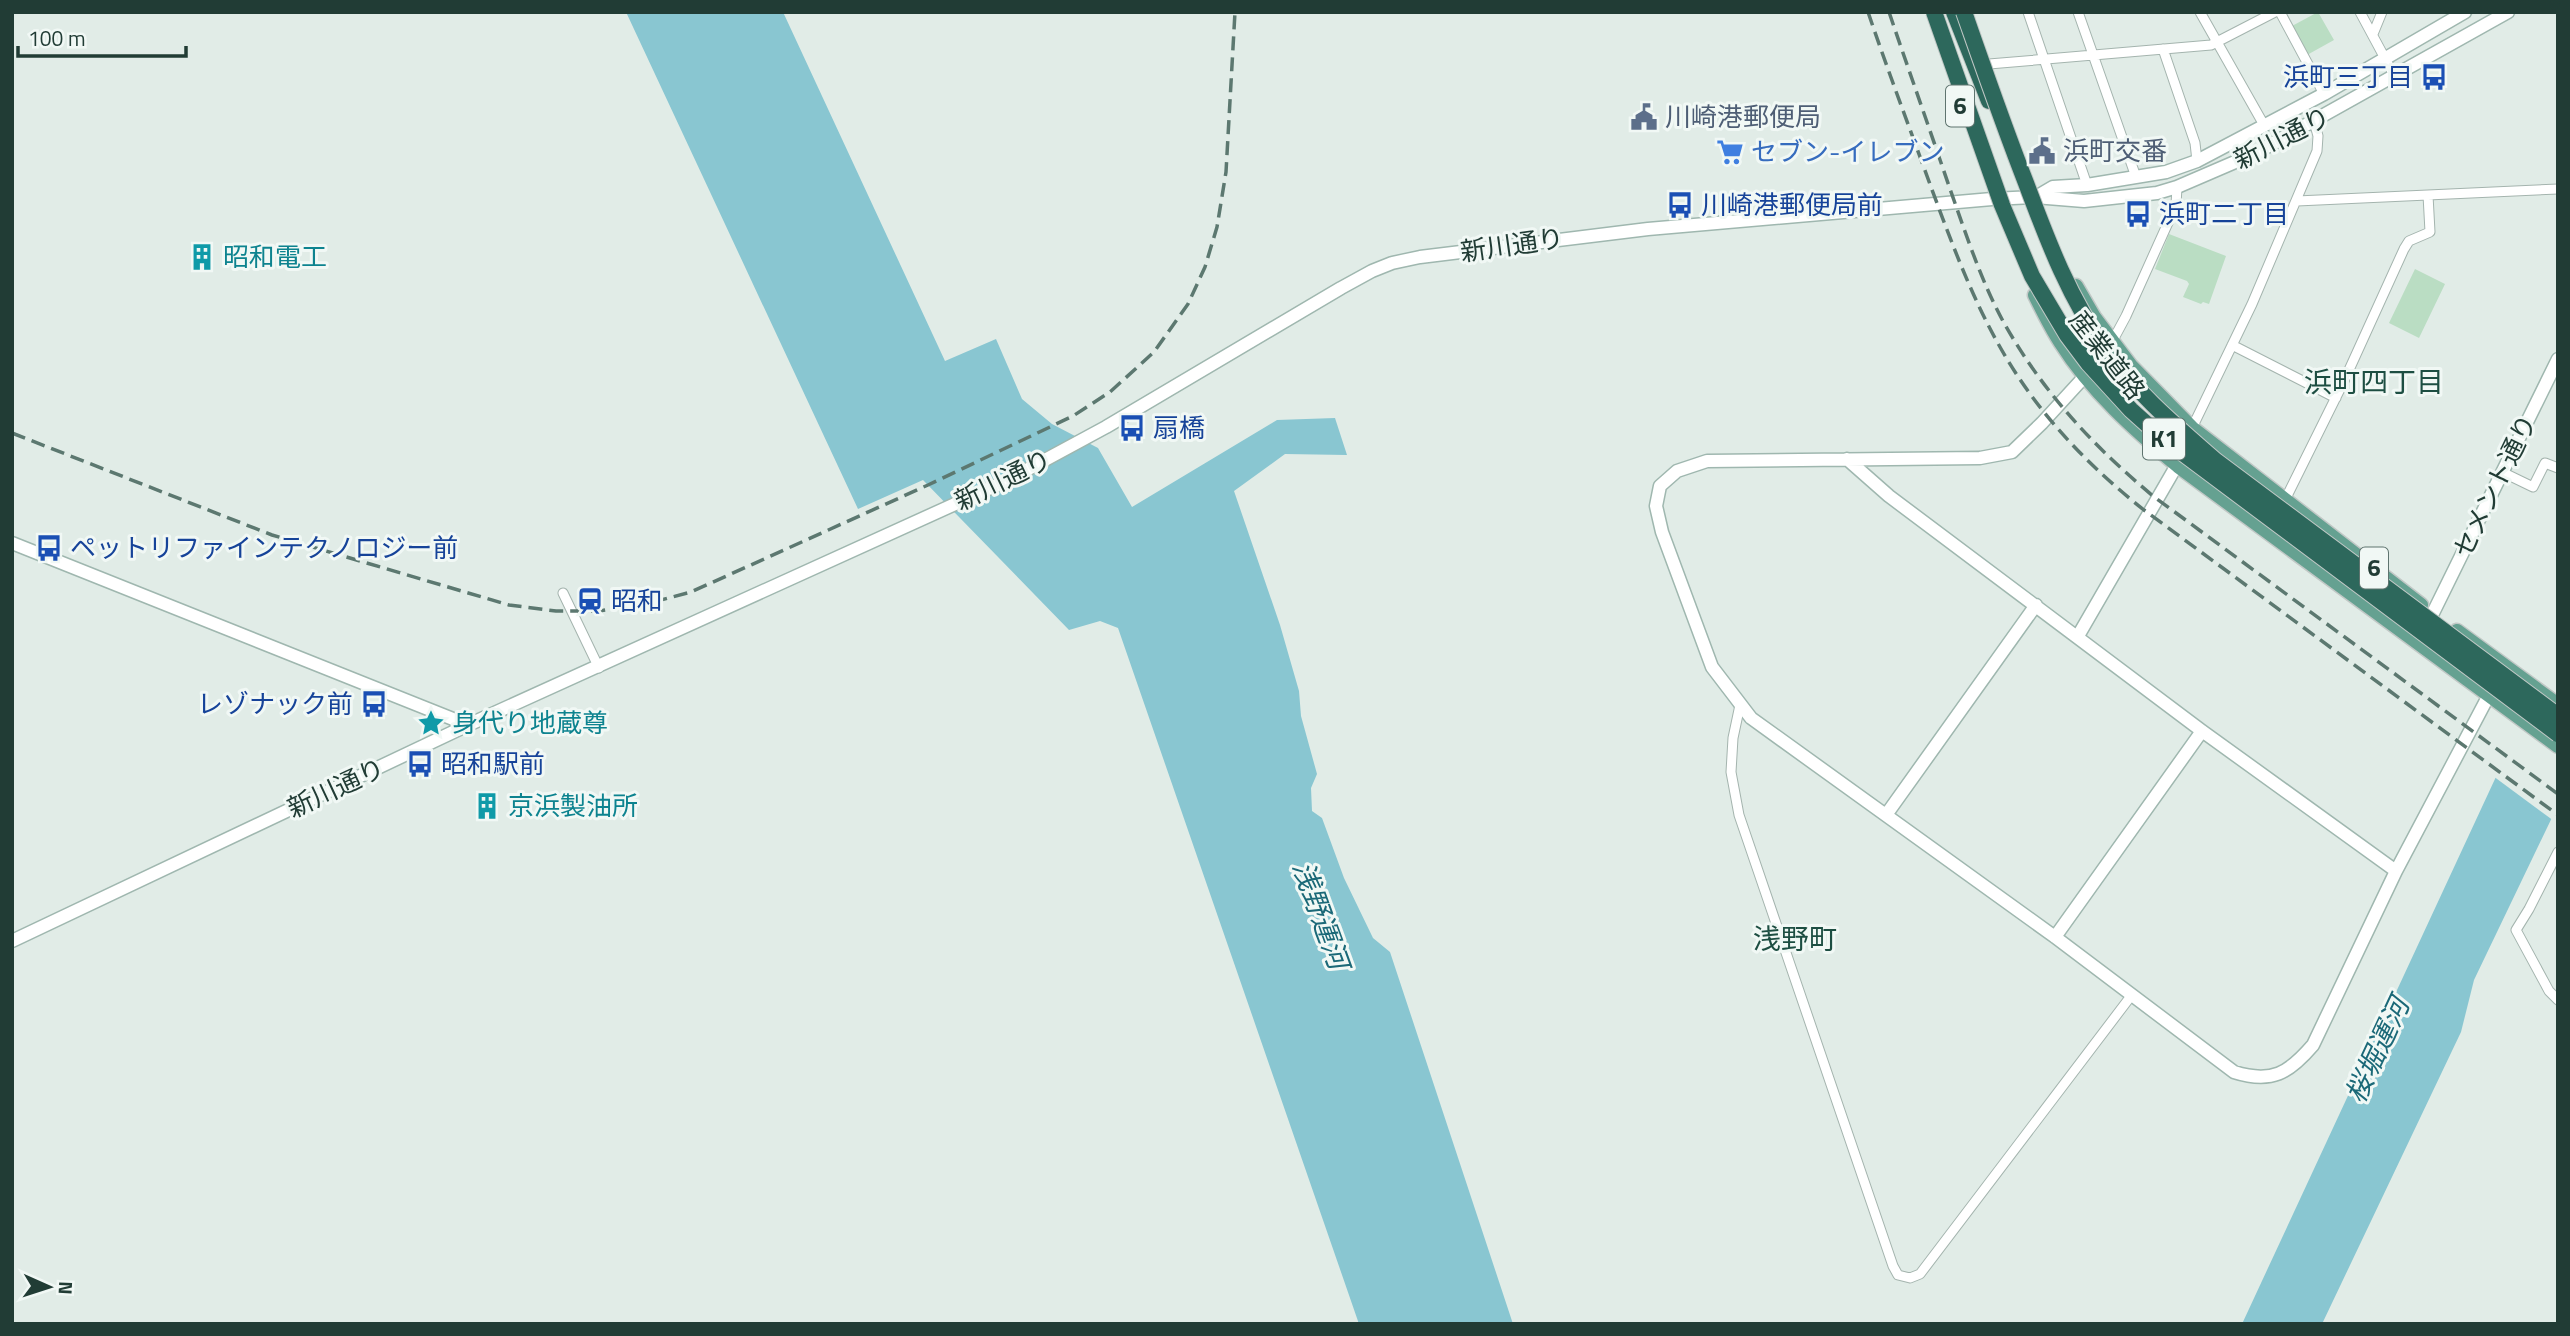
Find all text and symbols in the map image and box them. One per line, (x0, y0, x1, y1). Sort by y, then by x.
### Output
scale bar (18, 14, 186, 58)
text: 100 m (28, 22, 85, 54)
place label: 浜町三丁目 (2283, 57, 2413, 96)
bus stop icon: 浜町三丁目 (2419, 62, 2449, 92)
road number: 6 (1946, 86, 1974, 126)
place label: 川崎港郵便局 (1665, 97, 1821, 136)
street label: 新川通り (2227, 97, 2337, 179)
public building icon: 川崎港郵便局 (1629, 102, 1659, 132)
place label: 浜町交番 (2063, 131, 2167, 170)
place label: セブン-イレブン (1751, 132, 1944, 171)
public building icon: 浜町交番 (2027, 136, 2057, 166)
supermarket icon: セブン-イレブン (1715, 137, 1745, 167)
place label: 川崎港郵便局前 (1701, 185, 1883, 224)
bus stop icon: 川崎港郵便局前 (1665, 190, 1695, 220)
place label: 浜町二丁目 (2159, 194, 2289, 233)
bus stop icon: 浜町二丁目 (2123, 199, 2153, 229)
street label: 新川通り (1458, 218, 1566, 271)
place label: 昭和電工 (223, 237, 327, 276)
building icon: 昭和電工 (187, 242, 217, 272)
street label: 産業道路 (2060, 302, 2155, 408)
district label: 浜町四丁目 (2304, 360, 2444, 403)
street label: セメント通り (2443, 407, 2546, 564)
place label: 扇橋 (1153, 408, 1205, 447)
bus stop icon: 扇橋 (1117, 413, 1147, 443)
road number: K1 (2143, 418, 2185, 460)
street label: 新川通り (947, 439, 1058, 520)
place label: ペットリファインテクノロジー前 (70, 528, 458, 567)
bus stop icon: ペットリファインテクノロジー前 (34, 533, 64, 563)
road number: 6 (2360, 548, 2388, 588)
place label: 昭和 (611, 581, 663, 620)
station icon: 昭和 (575, 586, 605, 616)
place label: レゾナック前 (197, 684, 353, 723)
bus stop icon: レゾナック前 (359, 689, 389, 719)
place label: 身代り地蔵尊 (452, 703, 608, 742)
place icon: 身代り地蔵尊 (416, 708, 446, 738)
place label: 昭和駅前 (441, 744, 545, 783)
street label: 新川通り (280, 748, 391, 827)
bus stop icon: 昭和駅前 (405, 749, 435, 779)
place label: 京浜製油所 (508, 786, 638, 825)
building icon: 京浜製油所 (472, 791, 502, 821)
water label: 浅野運河 (1282, 855, 1363, 979)
district label: 浅野町 (1753, 917, 1837, 960)
water label: 桜堀運河 (2333, 985, 2422, 1110)
north arrow (14, 1252, 84, 1322)
text: N (52, 1281, 81, 1295)

